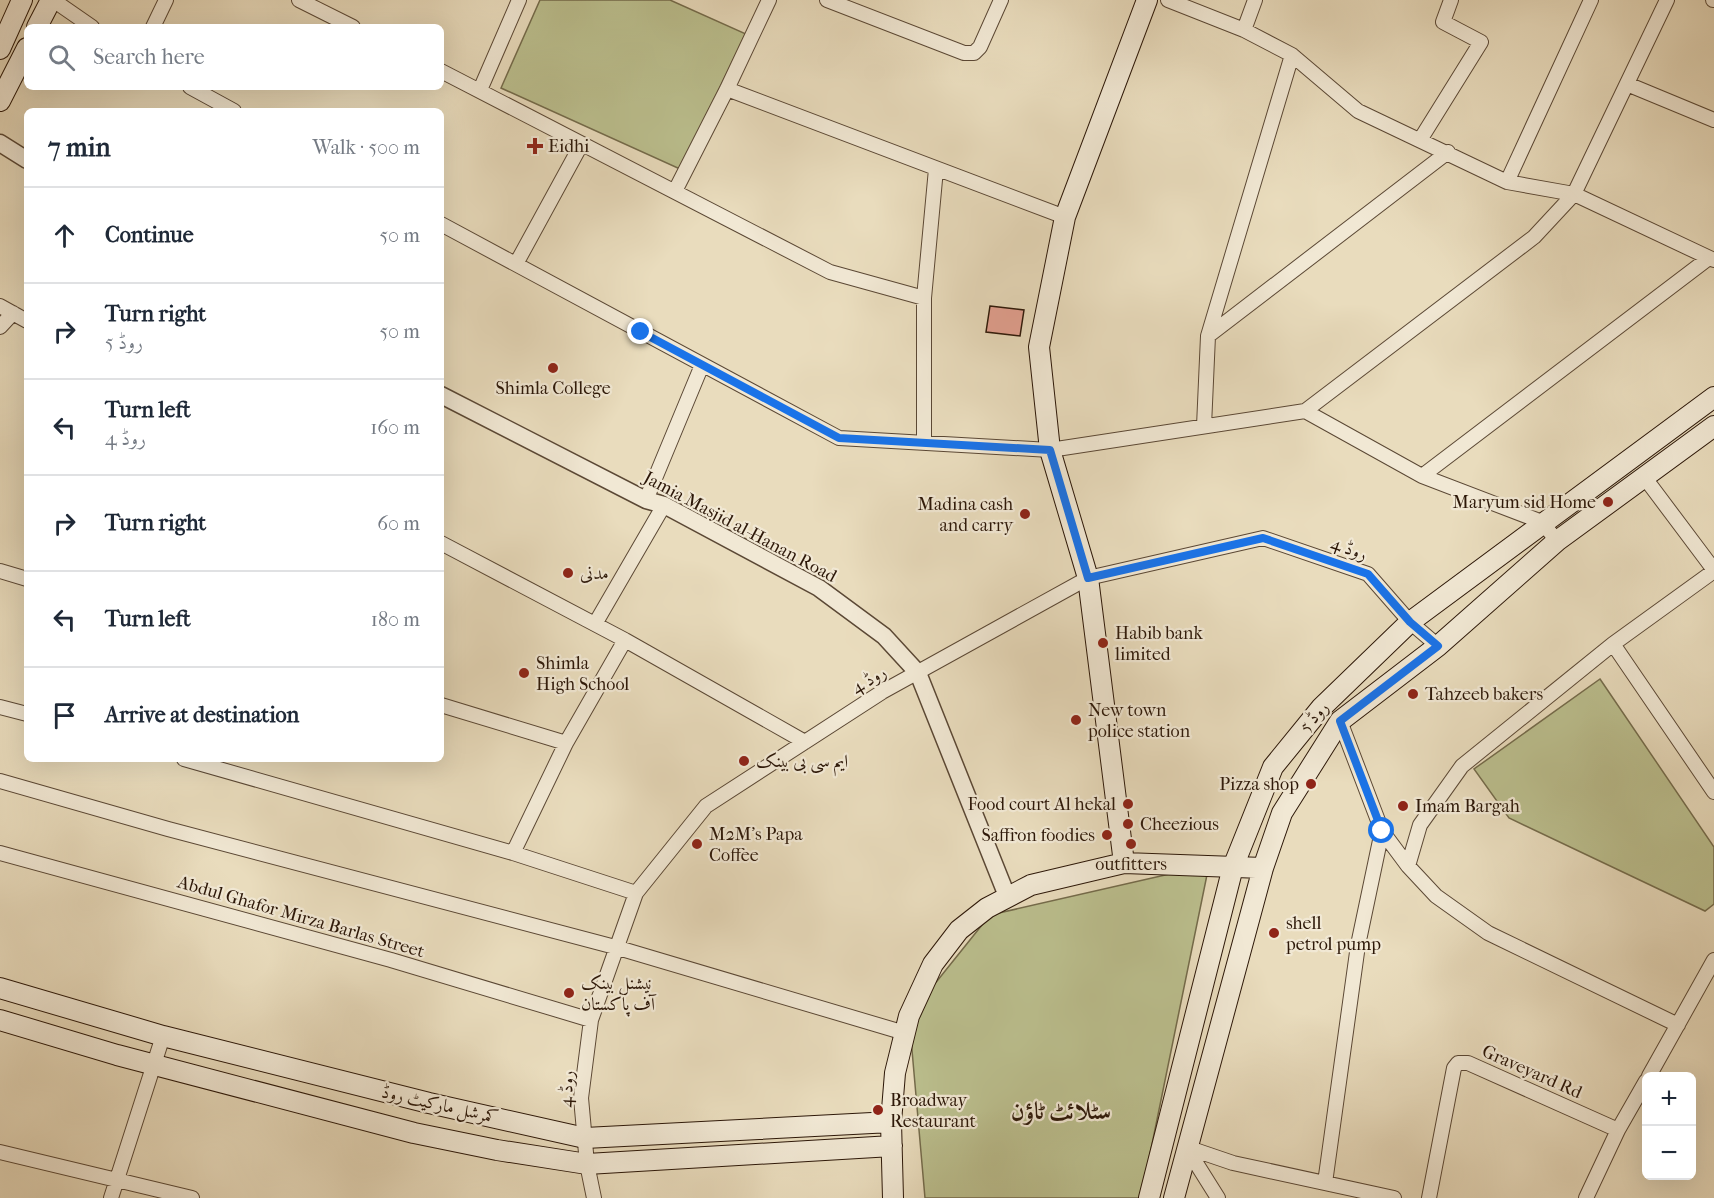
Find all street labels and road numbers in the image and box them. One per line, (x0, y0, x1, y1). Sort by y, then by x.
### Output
street label: Jamia Masjid al-Hanan Road (638, 466, 840, 587)
street label: روڈ 4 (1328, 533, 1370, 565)
street label: روڈ 4 (848, 661, 890, 699)
street label: روڈ 5 (1295, 697, 1333, 737)
street label: Abdul Ghafor Mirza Barlas Street (174, 871, 427, 962)
street label: Graveyard Rd (1479, 1041, 1585, 1103)
street label: روڈ 4 (556, 1070, 578, 1108)
street label: کمرشل مارکیٹ روڈ (379, 1081, 501, 1131)

